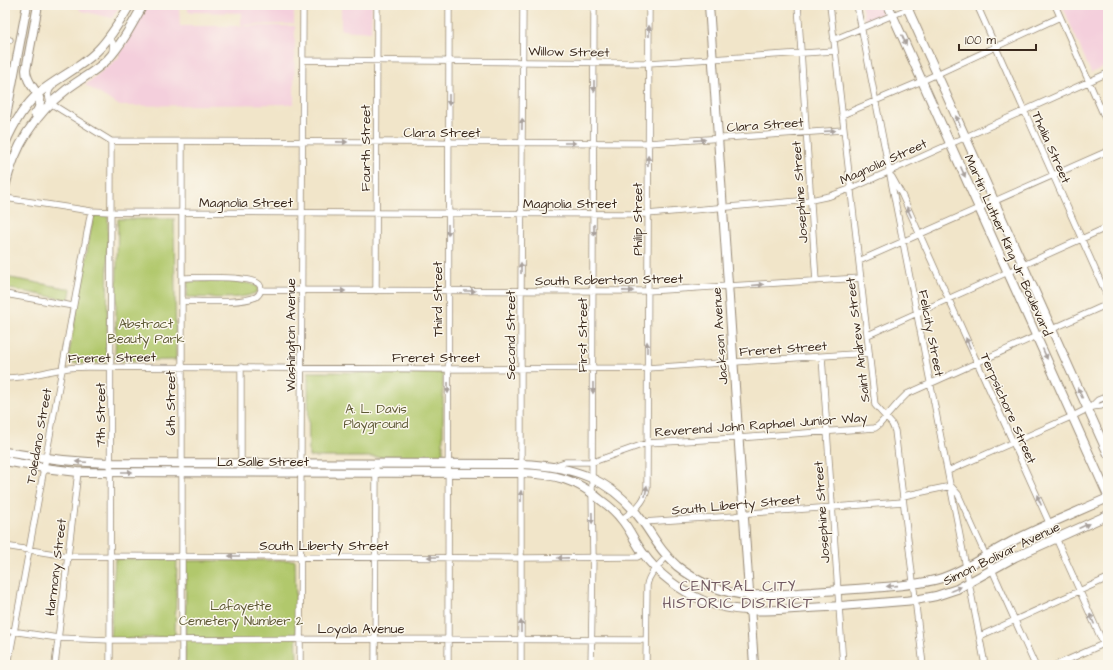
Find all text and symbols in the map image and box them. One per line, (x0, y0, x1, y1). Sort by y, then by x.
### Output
one-way arrow (646, 24, 652, 37)
scale bar (959, 26, 1036, 52)
text: 100 m (965, 32, 996, 49)
one-way arrow (901, 35, 907, 46)
street label: Willow Street (528, 42, 611, 62)
one-way arrow (591, 80, 597, 93)
one-way arrow (446, 94, 452, 107)
street label: Fourth Street (357, 104, 375, 192)
street label: Thalia Street (1027, 109, 1075, 187)
street label: Clara Street (726, 113, 805, 137)
one-way arrow (955, 115, 961, 127)
one-way arrow (519, 117, 525, 130)
street label: Clara Street (404, 124, 481, 142)
one-way arrow (824, 128, 836, 135)
street label: Magnolia Street (837, 134, 931, 190)
one-way arrow (694, 136, 706, 143)
one-way arrow (336, 139, 349, 145)
one-way arrow (564, 140, 577, 146)
street label: Josephine Street (787, 140, 813, 244)
street label: Martin Luther King Jr Boulevard (959, 152, 1057, 340)
one-way arrow (645, 154, 651, 167)
one-way arrow (960, 166, 966, 178)
street label: Philip Street (629, 182, 647, 256)
street label: Magnolia Street (199, 194, 294, 213)
street label: Magnolia Street (523, 195, 618, 214)
one-way arrow (906, 206, 912, 218)
one-way arrow (445, 224, 451, 237)
one-way arrow (591, 224, 597, 237)
street label: Third Street (429, 260, 447, 337)
one-way arrow (518, 261, 524, 274)
street label: South Robertson Street (535, 270, 684, 290)
street label: Saint Andrew Street (841, 276, 875, 403)
street label: Washington Avenue (282, 278, 301, 392)
one-way arrow (752, 281, 764, 288)
street label: Jackson Avenue (708, 287, 732, 385)
one-way arrow (334, 288, 347, 294)
one-way arrow (464, 288, 477, 294)
one-way arrow (622, 288, 635, 294)
street label: Felicity Street (913, 288, 948, 379)
street label: Second Street (502, 290, 520, 380)
street label: First Street (574, 297, 592, 373)
park label: Abstract Beauty Park (107, 315, 185, 349)
street label: Freret Street (739, 337, 828, 361)
one-way arrow (965, 338, 971, 349)
one-way arrow (644, 340, 650, 353)
street label: Freret Street (68, 348, 157, 368)
street label: Freret Street (392, 349, 481, 367)
one-way arrow (1043, 349, 1049, 361)
street label: Terpsichore Street (976, 350, 1041, 467)
street label: 6th Street (162, 370, 180, 436)
street label: 7th Street (92, 382, 110, 448)
one-way arrow (445, 382, 451, 395)
one-way arrow (590, 382, 596, 395)
street label: Toledano Street (22, 386, 56, 485)
one-way arrow (1077, 387, 1083, 399)
park label: A. L. Davis Playground (343, 400, 409, 434)
street label: Reverend John Raphael Junior Way (654, 409, 868, 442)
street label: La Salle Street (217, 453, 310, 471)
one-way arrow (74, 459, 87, 465)
street label: Josephine Street (809, 460, 835, 564)
one-way arrow (121, 469, 134, 475)
one-way arrow (643, 485, 649, 497)
one-way arrow (518, 489, 524, 502)
street label: South Liberty Street (671, 490, 802, 521)
one-way arrow (1036, 495, 1042, 506)
one-way arrow (589, 512, 595, 525)
street label: Harmony Street (41, 517, 72, 617)
street label: Simon Bolivar Avenue (940, 518, 1063, 590)
one-way arrow (1079, 523, 1090, 529)
street label: South Liberty Street (259, 537, 389, 556)
one-way arrow (227, 553, 240, 559)
one-way arrow (426, 554, 439, 560)
one-way arrow (556, 555, 569, 561)
district label: CENTRAL CITY HISTORIC DISTRICT (663, 576, 813, 614)
one-way arrow (886, 583, 898, 590)
one-way arrow (950, 586, 962, 592)
park label: Lafayette Cemetery Number 2 (179, 597, 304, 631)
one-way arrow (1089, 613, 1095, 624)
one-way arrow (518, 619, 524, 632)
street label: Loyola Avenue (318, 620, 404, 639)

